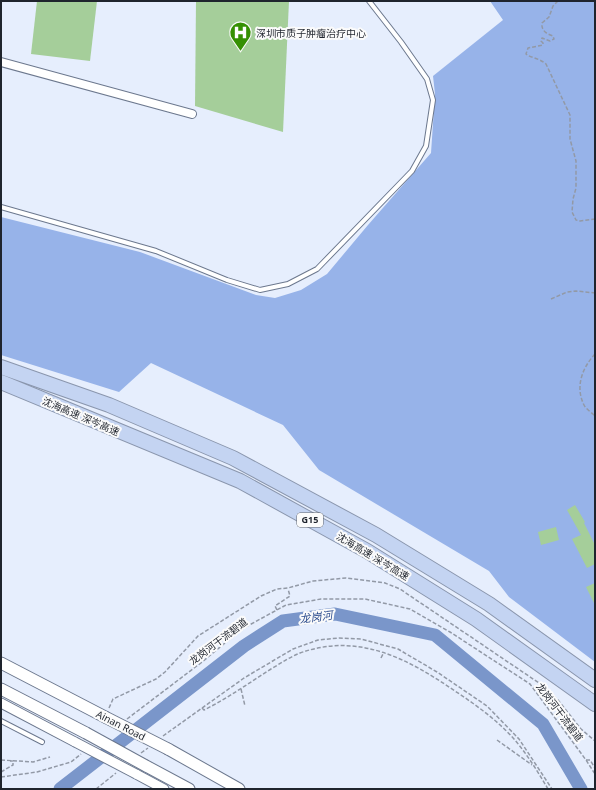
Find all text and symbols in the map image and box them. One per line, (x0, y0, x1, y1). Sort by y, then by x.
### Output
hospital icon: 深圳市质子肿瘤治疗中心 (228, 20, 254, 53)
place label: 深圳市质子肿瘤治疗中心 (256, 26, 366, 40)
street label: 沈海高速 深岑高速 (40, 393, 122, 439)
road number: G15 (297, 513, 323, 527)
street label: 沈海高速 深岑高速 (334, 529, 412, 583)
water label: 龙岗河 (299, 607, 335, 626)
street label: 龙岗河干流碧道 (186, 614, 250, 668)
street label: 龙岗河干流碧道 (533, 680, 587, 744)
street label: Ainan Road (94, 707, 148, 743)

